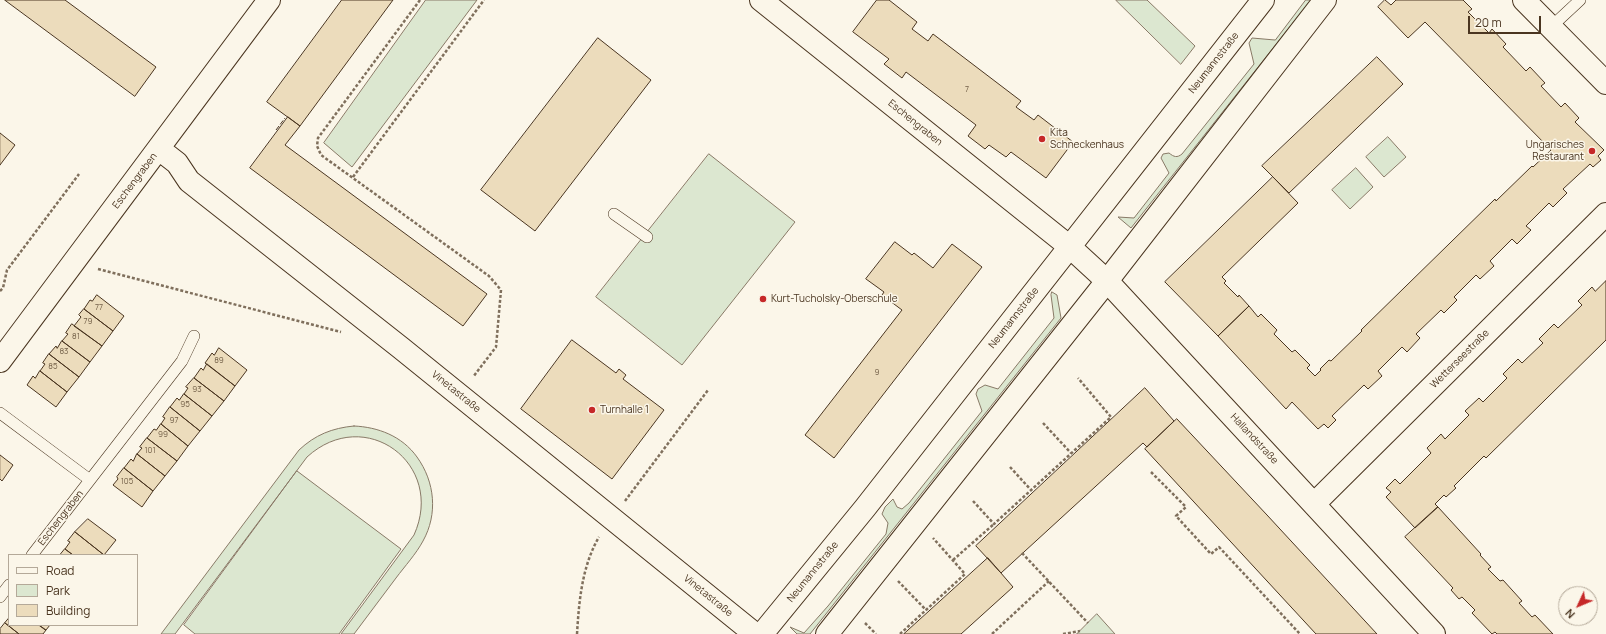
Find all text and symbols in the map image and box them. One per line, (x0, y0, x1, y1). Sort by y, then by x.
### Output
scale bar (1470, 8, 1543, 34)
text: 20 m (1475, 14, 1502, 31)
street label: Neumannstraße (1186, 30, 1242, 96)
house number: 7 (965, 85, 969, 95)
street label: Eschengraben (885, 97, 945, 149)
place label: Kita Schneckenhaus (1050, 127, 1124, 150)
marker: Kita Schneckenhaus (1037, 134, 1047, 144)
place label: Ungarisches Restaurant (1526, 139, 1584, 162)
marker: Ungarisches Restaurant (1587, 146, 1597, 156)
street label: Eschengraben (110, 151, 160, 211)
street label: Neumannstraße (986, 285, 1042, 351)
place label: Kurt-Tucholsky-Oberschule (771, 293, 898, 305)
marker: Kurt-Tucholsky-Oberschule (758, 294, 768, 304)
house number: 77 (95, 303, 103, 313)
house number: 79 (84, 317, 92, 327)
street label: Wetterseestraße (1428, 327, 1492, 391)
house number: 81 (72, 332, 80, 342)
house number: 83 (59, 347, 69, 357)
house number: 89 (214, 356, 224, 366)
house number: 85 (48, 362, 58, 372)
house number: 9 (875, 368, 879, 378)
street label: Vinetastraße (429, 369, 483, 415)
house number: 93 (192, 385, 202, 395)
house number: 95 (180, 400, 190, 410)
place label: Turnhalle 1 (600, 404, 649, 416)
marker: Turnhalle 1 (587, 405, 597, 415)
street label: Hallandstraße (1228, 411, 1280, 467)
house number: 97 (170, 416, 178, 426)
house number: 99 (158, 430, 168, 440)
house number: 101 (144, 446, 156, 456)
house number: 105 (121, 477, 133, 487)
street label: Eschengraben (36, 488, 86, 548)
street label: Neumannstraße (785, 539, 841, 605)
legend (8, 554, 138, 626)
text: Road (46, 562, 74, 579)
street label: Vinetastraße (681, 573, 735, 619)
text: Park (46, 582, 70, 599)
north arrow (1558, 586, 1598, 626)
text: Building (46, 602, 90, 619)
text: N (1562, 606, 1578, 622)

